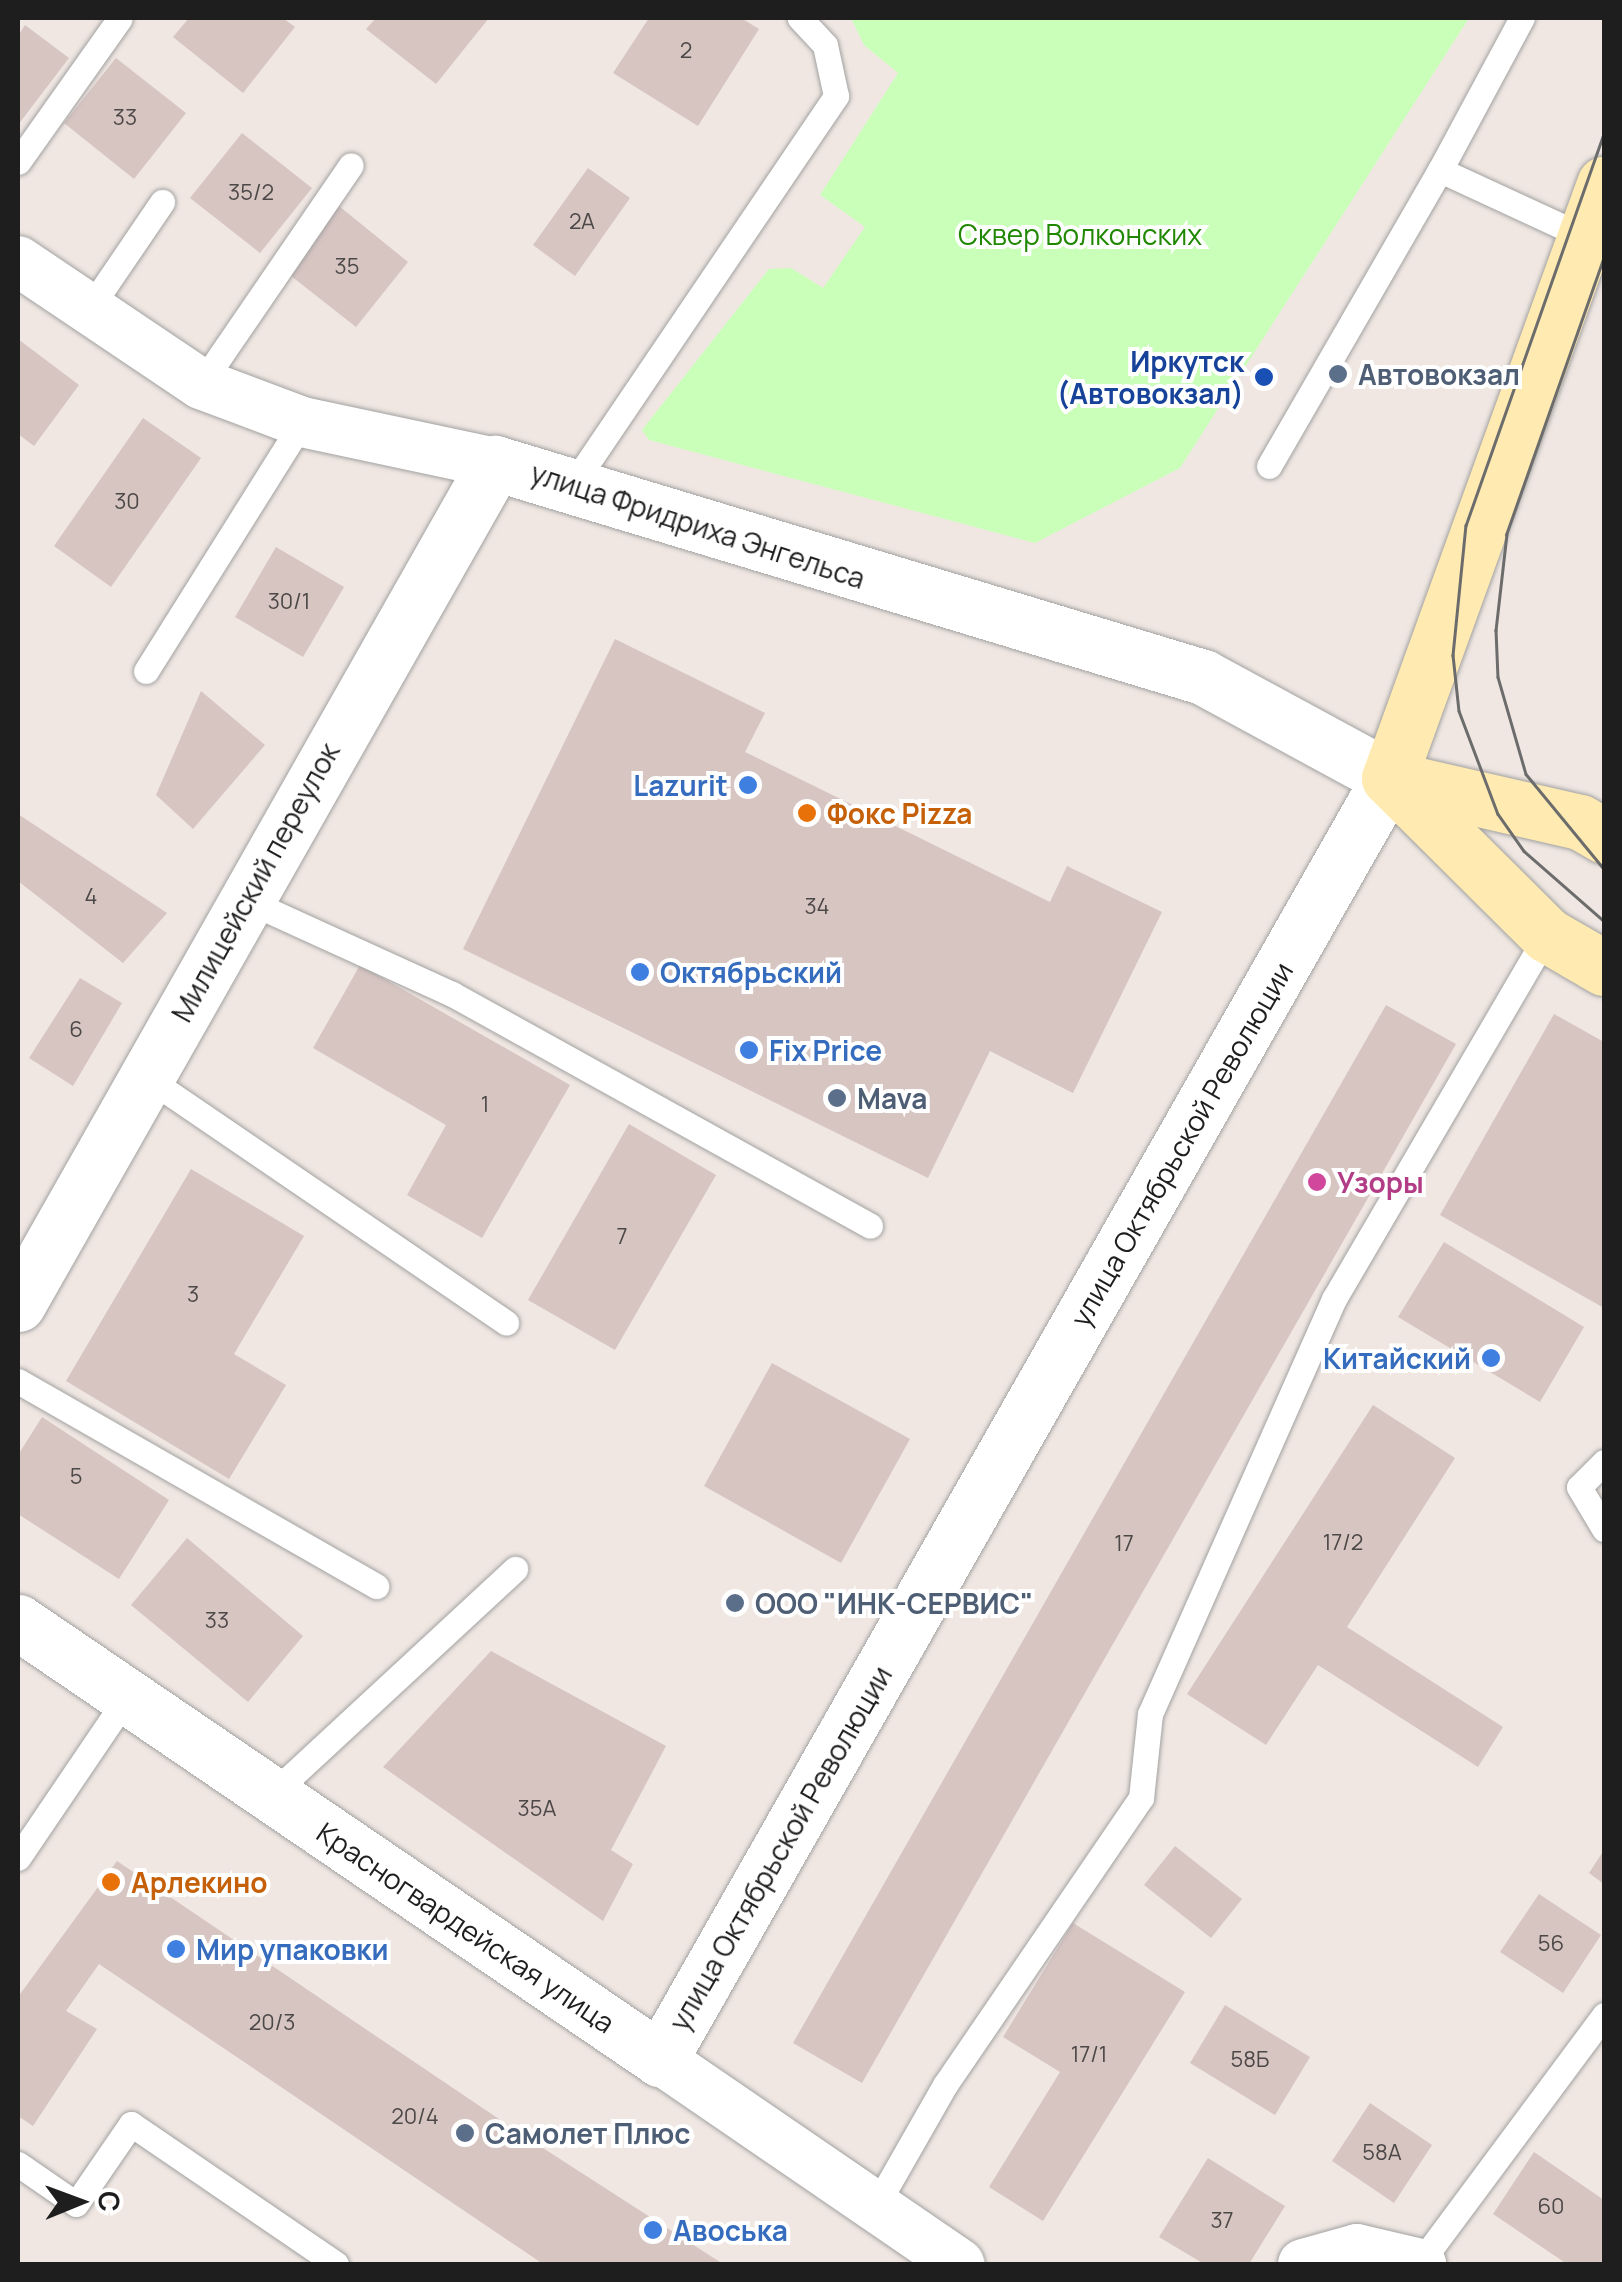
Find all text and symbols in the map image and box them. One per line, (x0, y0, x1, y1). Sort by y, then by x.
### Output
house number: 2 (680, 38, 692, 64)
house number: 33 (113, 105, 137, 131)
house number: 35/2 (228, 180, 274, 206)
house number: 2А (569, 209, 595, 235)
park label: Сквер Волконских (958, 217, 1202, 251)
house number: 35 (335, 254, 359, 280)
place label: Иркутск (Автовокзал) (1057, 344, 1244, 410)
place label: Автовокзал (1358, 357, 1520, 391)
marker: Автовокзал (1327, 363, 1349, 385)
marker: Иркутск (Автовокзал) (1253, 366, 1275, 388)
street label: улица Фридриха Энгельса (527, 455, 869, 595)
house number: 30 (114, 489, 140, 515)
house number: 30/1 (268, 589, 310, 615)
street label: Милицейский переулок (164, 737, 346, 1027)
place label: Lazurit (633, 768, 728, 802)
marker: Lazurit (737, 774, 759, 796)
place label: Фокс Pizza (827, 796, 972, 830)
marker: Фокс Pizza (796, 802, 818, 824)
house number: 4 (85, 884, 97, 910)
house number: 34 (804, 894, 830, 920)
place label: Октябрьский (660, 955, 842, 989)
street label: улица Октябрьской Революции (1063, 956, 1299, 1332)
marker: Октябрьский (629, 961, 651, 983)
house number: 6 (69, 1017, 83, 1043)
place label: Fix Price (769, 1033, 882, 1067)
marker: Fix Price (738, 1039, 760, 1061)
place label: Mava (857, 1081, 927, 1115)
marker: Mava (826, 1087, 848, 1109)
house number: 1 (481, 1092, 489, 1118)
place label: Узоры (1337, 1165, 1424, 1199)
marker: Узоры (1306, 1171, 1328, 1193)
house number: 7 (616, 1224, 628, 1250)
house number: 3 (187, 1282, 199, 1308)
place label: Китайский (1323, 1341, 1471, 1375)
marker: Китайский (1480, 1347, 1502, 1369)
house number: 5 (70, 1464, 82, 1490)
house number: 17/2 (1323, 1530, 1363, 1556)
house number: 17 (1114, 1531, 1134, 1557)
place label: ООО "ИНК-СЕРВИС" (755, 1586, 1033, 1620)
marker: ООО "ИНК-СЕРВИС" (724, 1592, 746, 1614)
house number: 33 (205, 1608, 229, 1634)
street label: улица Октябрьской Революции (662, 1660, 898, 2036)
house number: 35А (518, 1796, 556, 1822)
street label: Красногвардейская улица (311, 1815, 621, 2039)
place label: Арлекино (131, 1865, 268, 1899)
marker: Арлекино (100, 1871, 122, 1893)
house number: 56 (1538, 1931, 1564, 1957)
place label: Мир упаковки (196, 1932, 388, 1966)
marker: Мир упаковки (165, 1938, 187, 1960)
house number: 20/3 (249, 2010, 295, 2036)
house number: 17/1 (1071, 2042, 1107, 2068)
house number: 58Б (1231, 2047, 1269, 2073)
house number: 20/4 (391, 2104, 439, 2130)
place label: Самолет Плюс (485, 2116, 690, 2150)
marker: Самолет Плюс (454, 2122, 476, 2144)
house number: 58А (1362, 2140, 1402, 2166)
north arrow (30, 2152, 130, 2252)
text: С (91, 2191, 129, 2212)
house number: 60 (1537, 2194, 1565, 2220)
house number: 37 (1210, 2208, 1234, 2234)
place label: Авоська (673, 2213, 788, 2247)
marker: Авоська (642, 2219, 664, 2241)

